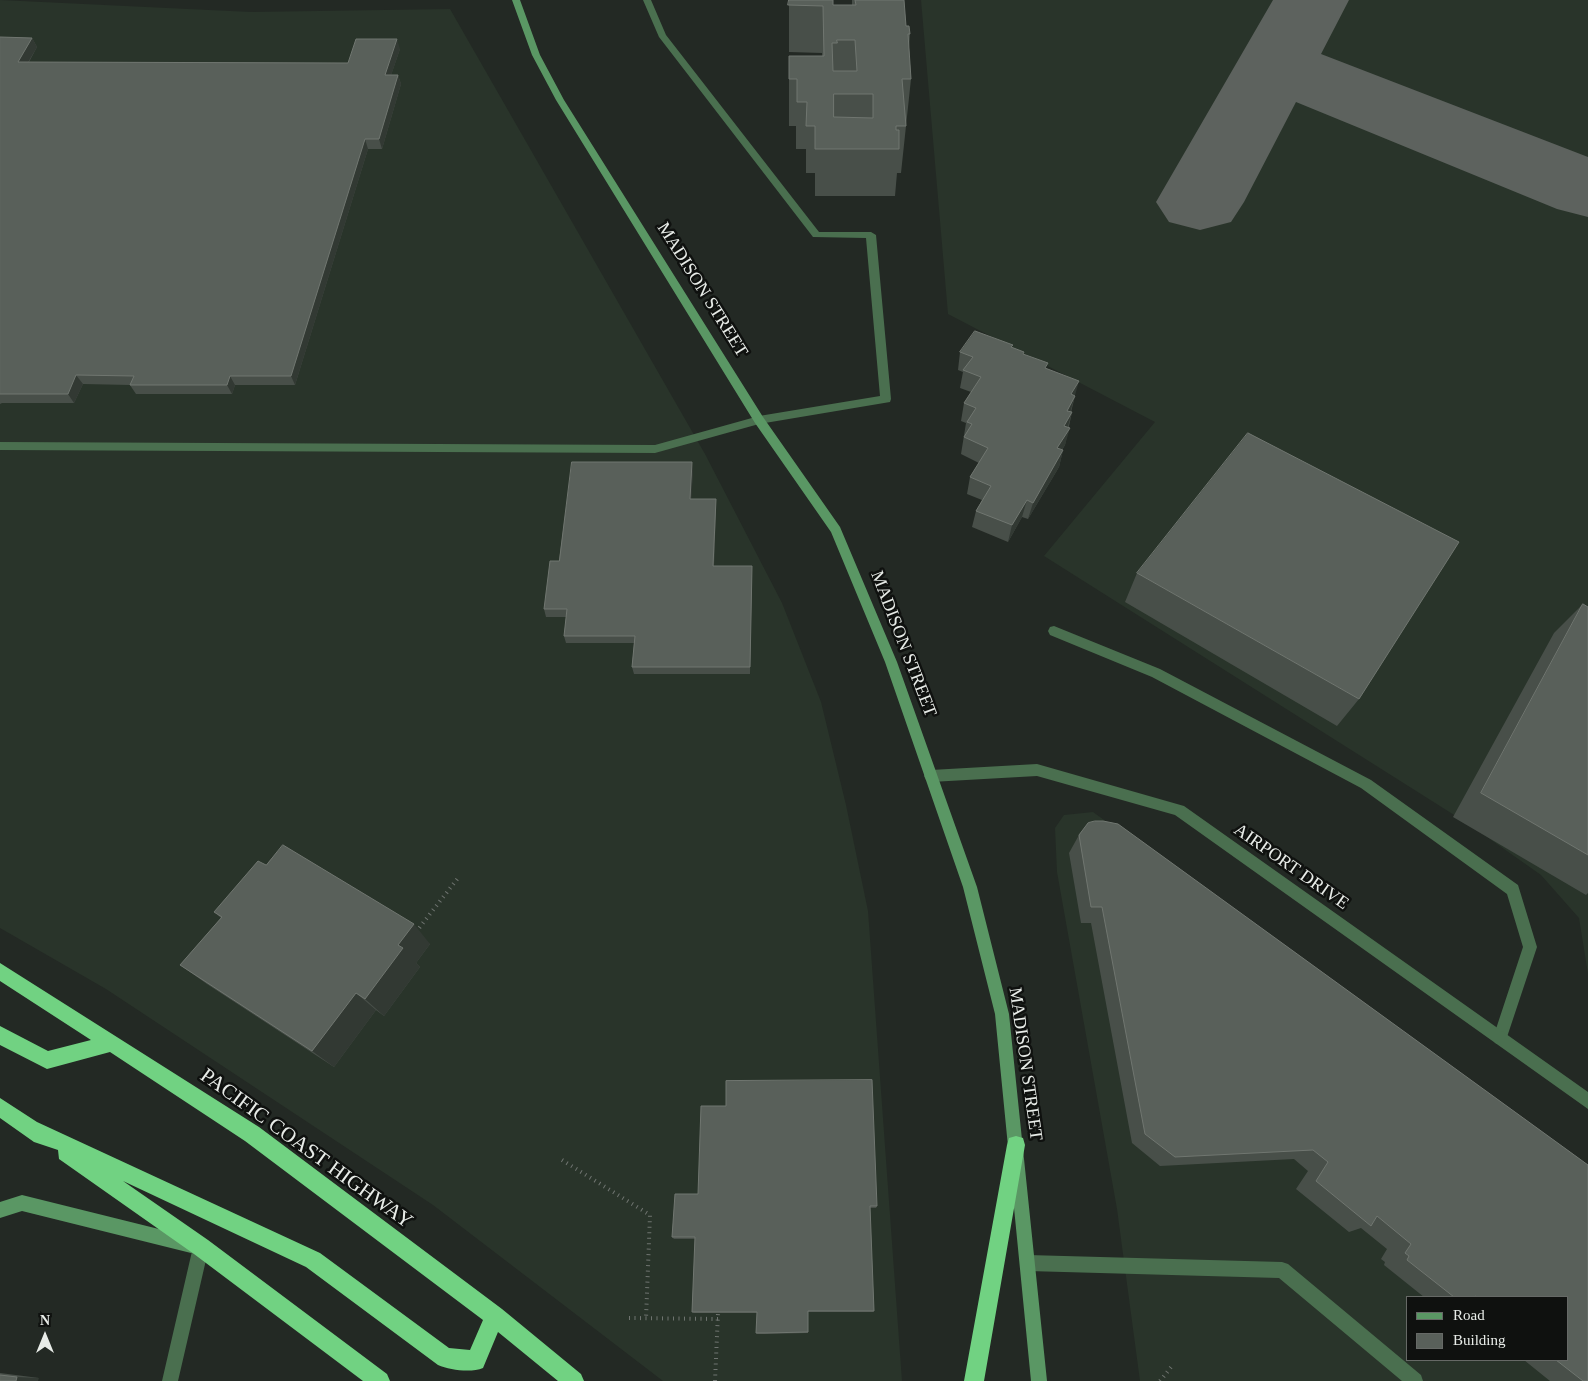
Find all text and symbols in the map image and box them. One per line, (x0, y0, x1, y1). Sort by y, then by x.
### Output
street label: MADISON STREET (652, 219, 752, 361)
street label: MADISON STREET (865, 568, 941, 720)
street label: AIRPORT DRIVE (1229, 819, 1353, 915)
street label: MADISON STREET (1004, 986, 1046, 1142)
street label: PACIFIC COAST HIGHWAY (195, 1063, 417, 1235)
legend (1406, 1296, 1568, 1361)
text: Road (1453, 1307, 1485, 1323)
north arrow (20, 1311, 70, 1361)
text: N (40, 1313, 50, 1328)
text: Building (1453, 1332, 1506, 1348)

